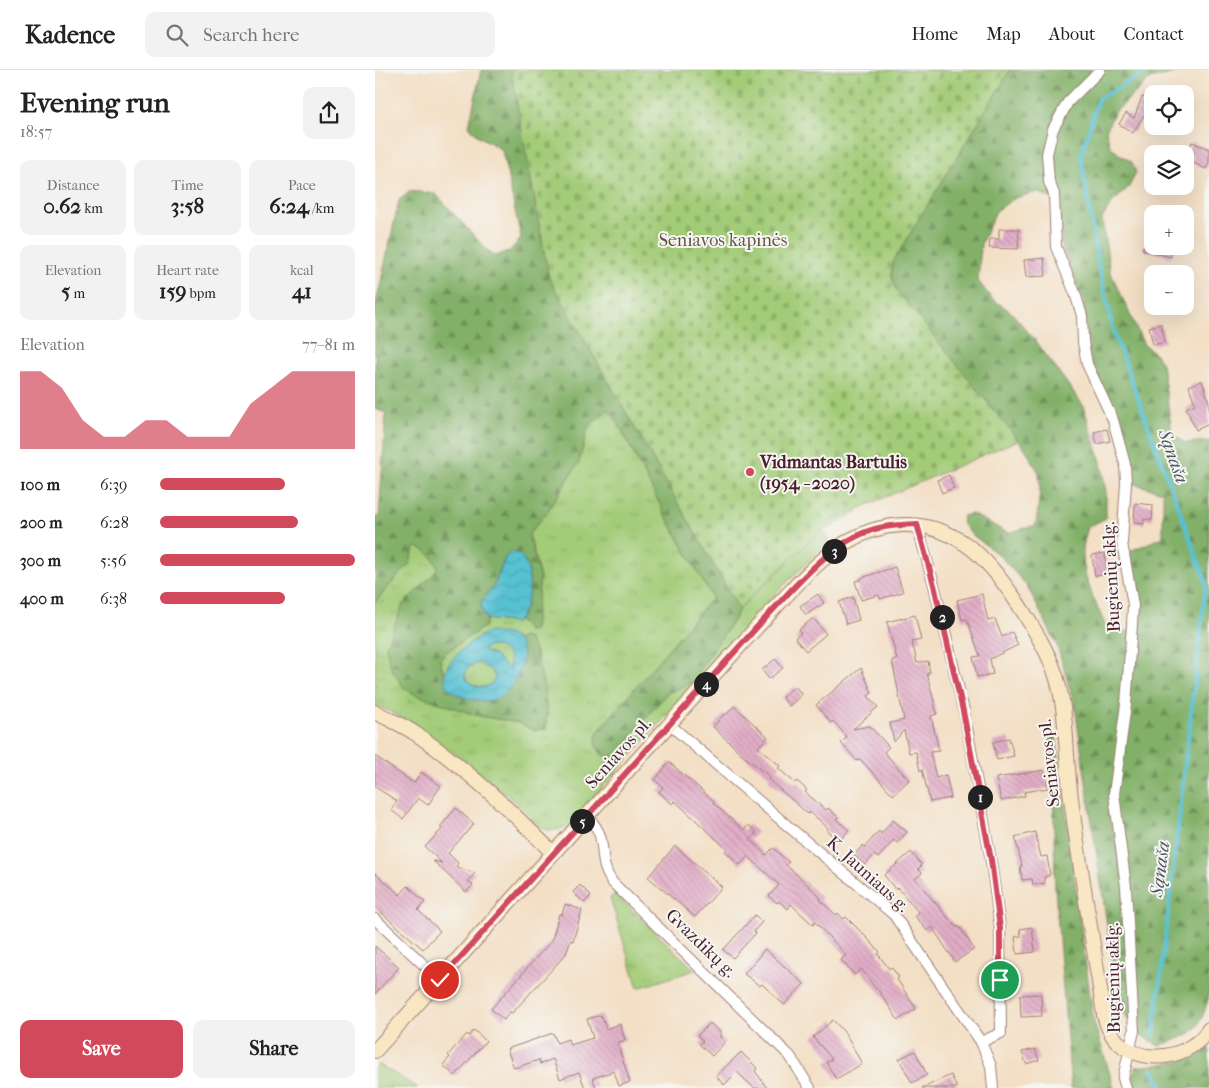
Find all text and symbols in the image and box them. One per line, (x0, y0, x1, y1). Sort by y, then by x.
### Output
search box (145, 12, 495, 57)
text: Kadence (25, 21, 115, 49)
icon: search (163, 21, 191, 49)
text: Search here (203, 24, 299, 46)
text: Home (911, 24, 958, 45)
text: Map (986, 24, 1021, 45)
text: About (1049, 24, 1095, 45)
text: Contact (1123, 24, 1184, 45)
map controls (1144, 85, 1194, 315)
button: locate (1144, 85, 1194, 135)
text: Evening run (20, 86, 170, 119)
button: share (303, 87, 355, 139)
text: 18:57 (20, 122, 52, 141)
button: layers (1144, 145, 1194, 195)
text: Distance (47, 177, 99, 194)
text: Time (172, 177, 203, 194)
text: Pace (288, 177, 316, 194)
text: 0.62 (43, 194, 81, 218)
text: 3:58 (171, 194, 204, 218)
text: 6:24 (269, 194, 309, 218)
text: km (81, 200, 103, 217)
text: /km (309, 200, 334, 217)
button: + (1144, 205, 1194, 255)
park label: Seniavos kapinės (659, 230, 788, 251)
text: Elevation (45, 262, 101, 279)
text: Heart rate (156, 262, 219, 279)
text: kcal (290, 262, 314, 279)
button: − (1144, 265, 1194, 315)
text: 5 (61, 279, 70, 303)
text: 159 (159, 279, 186, 303)
text: 41 (292, 279, 312, 303)
text: m (70, 285, 85, 302)
text: bpm (186, 285, 216, 302)
text: Elevation (20, 335, 85, 354)
text: 77–81 m (302, 335, 355, 354)
water label: Sąnaša (1153, 425, 1193, 486)
place label: Vidmantas Bartulis (1954 - 2020) (759, 452, 907, 494)
marker: Vidmantas Bartulis (1954 - 2020) (744, 466, 756, 478)
text: 100 m (20, 475, 60, 494)
text: 6:39 (100, 475, 128, 494)
text: 200 m (20, 513, 63, 532)
text: 6:28 (100, 513, 129, 532)
street label: Bugienių aklg. (1098, 521, 1125, 633)
pin: 3 (821, 538, 847, 564)
text: 3 (832, 543, 837, 560)
text: 300 m (20, 551, 61, 570)
text: 5:56 (100, 551, 126, 570)
text: 400 m (20, 589, 64, 608)
text: 6:38 (100, 589, 127, 608)
pin: 2 (929, 604, 955, 630)
text: 2 (939, 609, 946, 626)
pin: 4 (693, 672, 719, 696)
text: 4 (702, 676, 711, 693)
street label: Seniavos pl. (581, 714, 656, 793)
street label: Seniavos pl. (1034, 718, 1065, 808)
pin: 1 (967, 784, 993, 810)
text: 1 (978, 789, 983, 806)
pin: 5 (569, 808, 595, 834)
text: 5 (579, 813, 586, 830)
street label: K. Jauniaus g. (822, 832, 913, 917)
water label: Sąnaša (1146, 840, 1174, 899)
street label: Gvazdikų g. (661, 905, 740, 982)
street label: Bugienių aklg. (1102, 922, 1125, 1034)
pin (419, 959, 461, 1001)
pin (979, 959, 1021, 1001)
icon: check (426, 966, 454, 994)
icon: arrive (986, 966, 1014, 994)
button: Save (20, 1020, 183, 1078)
button: Share (193, 1020, 355, 1078)

